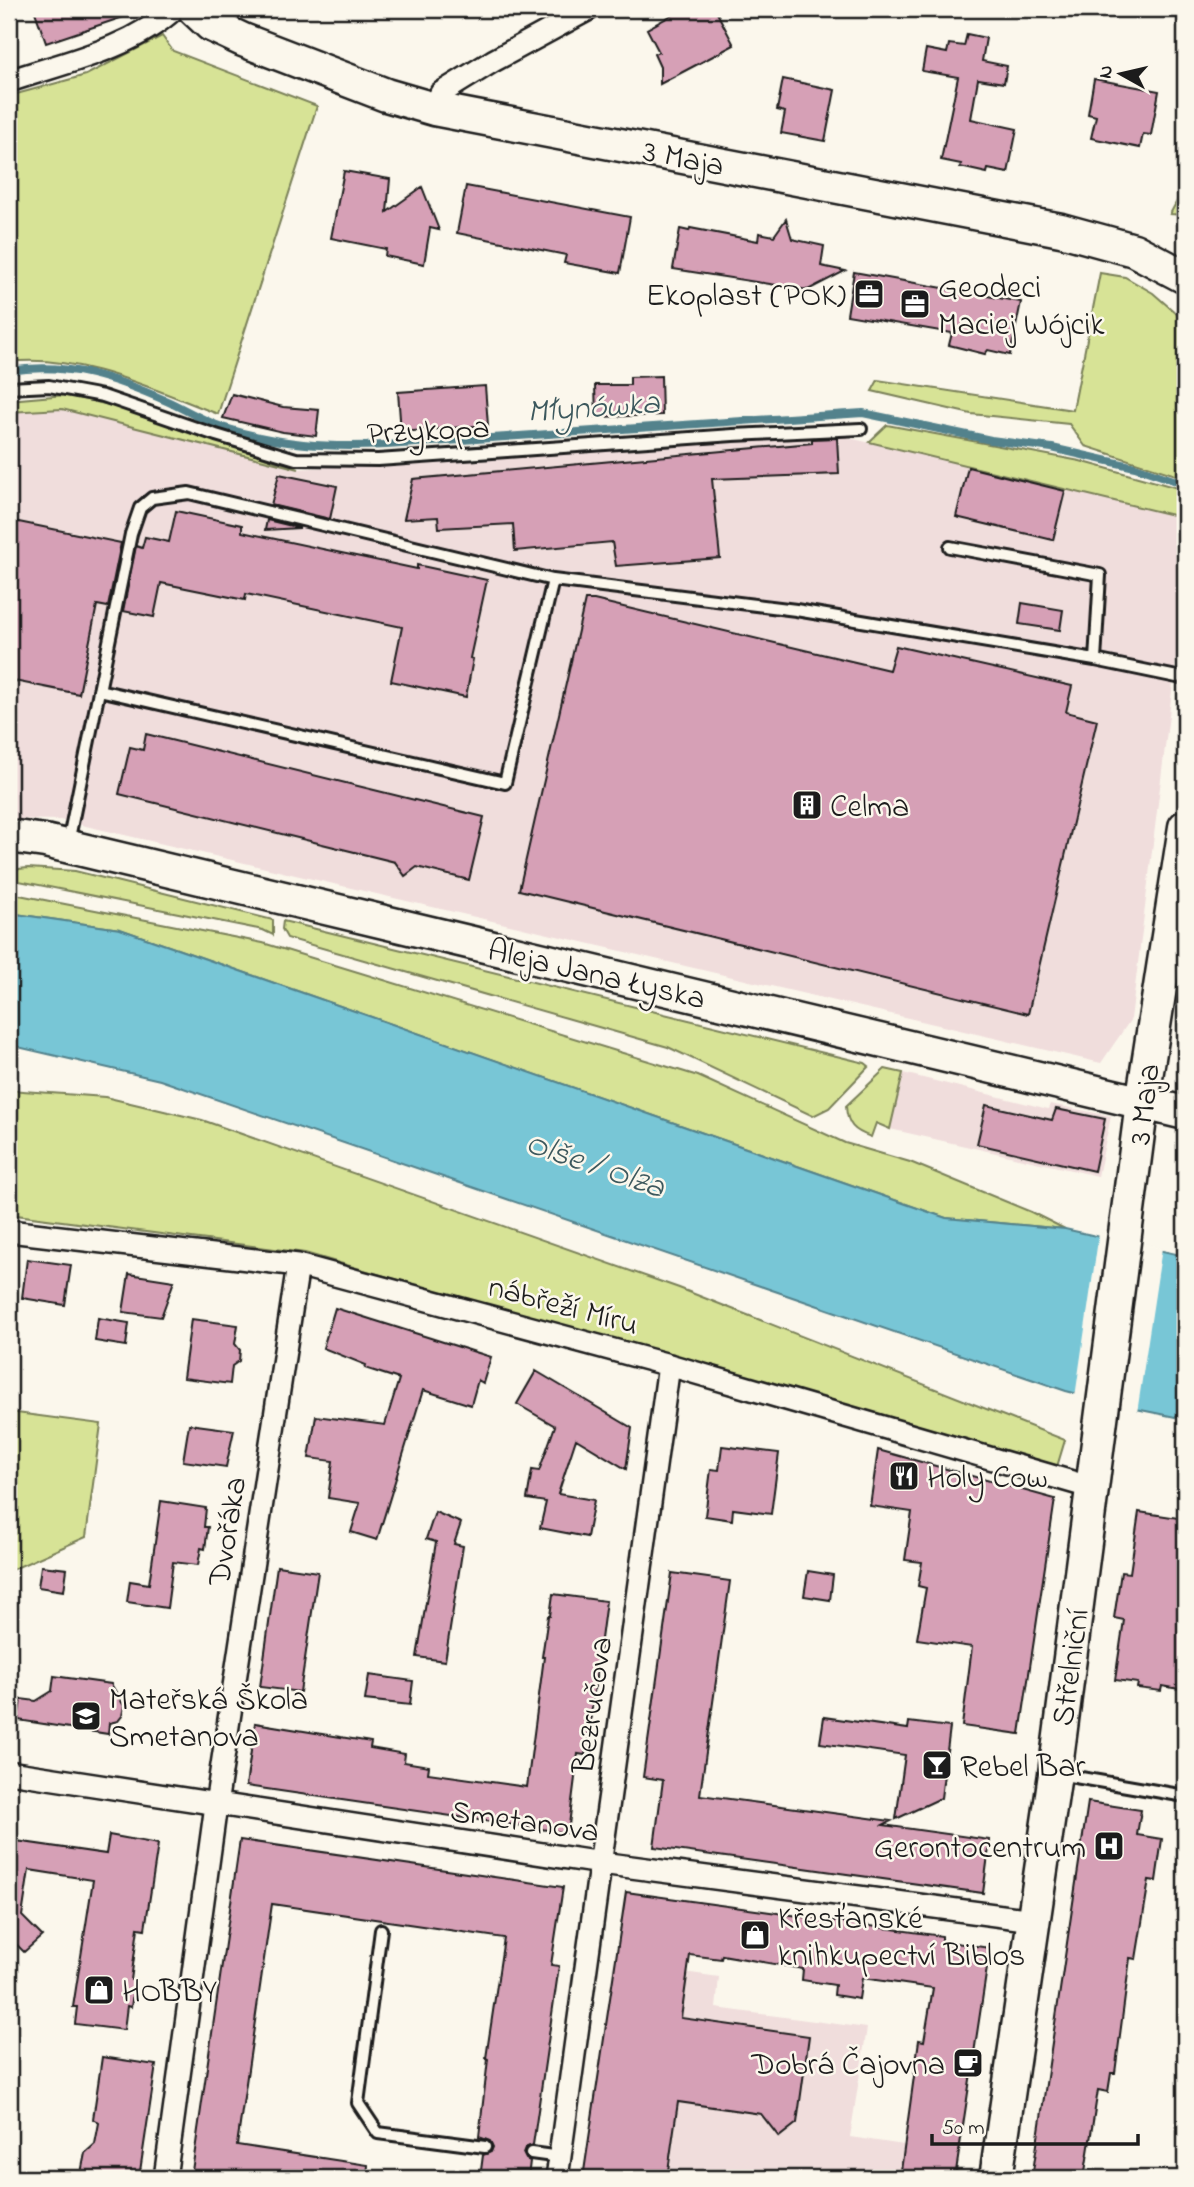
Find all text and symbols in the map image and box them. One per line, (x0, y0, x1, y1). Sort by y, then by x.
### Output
north arrow (1086, 38, 1156, 108)
text: N (1092, 64, 1121, 80)
street label: 3 Maja (639, 130, 728, 191)
place label: Geodeci Maciej Wójcik (938, 266, 1106, 350)
place label: Ekoplast (POK) (646, 274, 846, 321)
office icon: Ekoplast (POK) (852, 277, 886, 311)
office icon: Geodeci Maciej Wójcik (898, 287, 932, 321)
water label: Młynówka (525, 380, 662, 438)
street label: Przykopa (365, 406, 491, 459)
place label: Celma (830, 785, 909, 832)
building icon: Celma (790, 788, 824, 822)
street label: Aleja Jana Łyska (483, 929, 710, 1024)
street label: 3 Maja (1118, 1061, 1175, 1148)
water label: Olše / Olza (519, 1121, 672, 1213)
street label: nábřeží Míru (483, 1265, 643, 1350)
place label: Holy Cow (927, 1456, 1048, 1503)
restaurant icon: Holy Cow (887, 1459, 921, 1493)
street label: Dvořáka (197, 1474, 261, 1590)
street label: Střelniční (1041, 1606, 1104, 1729)
street label: Bezručova (561, 1634, 627, 1778)
place label: Mateřská Škola Smetanova (109, 1678, 308, 1762)
school or university icon: Mateřská Škola Smetanova (69, 1699, 103, 1733)
place label: Rebel Bar (960, 1745, 1085, 1792)
bar icon: Rebel Bar (920, 1748, 954, 1782)
street label: Smetanova (447, 1790, 602, 1857)
place label: Gerontocentrum (874, 1826, 1086, 1873)
hospital icon: Gerontocentrum (1092, 1829, 1126, 1863)
place label: Křesťanské knihkupectví Biblos (778, 1897, 1025, 1981)
shop icon: Křesťanské knihkupectví Biblos (738, 1918, 772, 1952)
place label: HOBBY (122, 1970, 217, 2017)
shop icon: HOBBY (82, 1973, 116, 2007)
place label: Dobrá Čajovna (751, 2043, 945, 2090)
cafe icon: Dobrá Čajovna (951, 2046, 985, 2080)
scale bar (932, 2103, 1138, 2147)
text: 50 m (942, 2114, 985, 2144)

